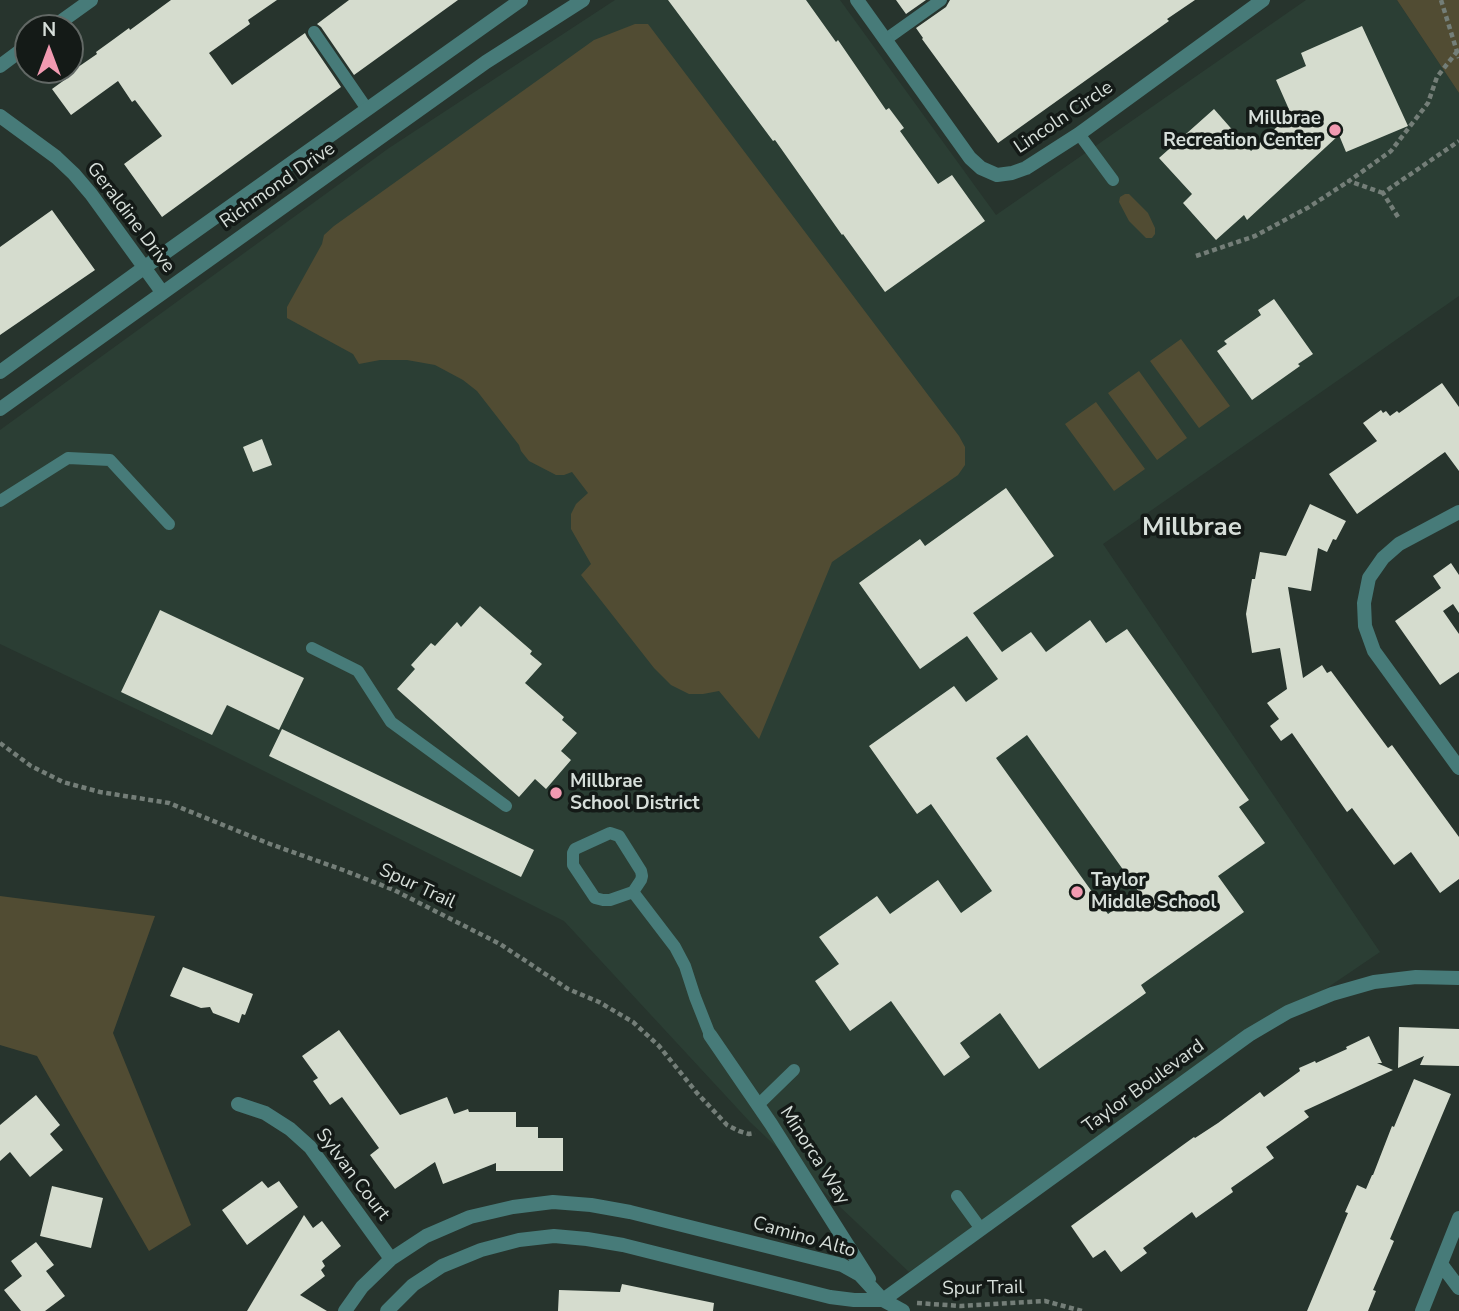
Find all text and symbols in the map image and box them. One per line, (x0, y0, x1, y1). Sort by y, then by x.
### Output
north arrow (14, 14, 84, 84)
text: N (42, 17, 56, 43)
street label: Lincoln Circle (1010, 77, 1118, 159)
place label: Millbrae Recreation Center (1163, 108, 1321, 152)
marker: Millbrae Recreation Center (1327, 122, 1343, 138)
street label: Richmond Drive (216, 138, 340, 234)
street label: Geraldine Drive (81, 158, 179, 278)
district label: Millbrae (1142, 513, 1242, 545)
place label: Millbrae School District (570, 771, 700, 815)
marker: Millbrae School District (548, 785, 564, 801)
street label: Spur Trail (375, 859, 459, 915)
place label: Taylor Middle School (1091, 870, 1217, 914)
marker: Taylor Middle School (1069, 884, 1085, 900)
street label: Taylor Boulevard (1079, 1035, 1209, 1139)
street label: Minorca Way (774, 1103, 854, 1209)
street label: Sylvan Court (310, 1124, 394, 1226)
street label: Camino Alto (750, 1212, 858, 1264)
street label: Spur Trail (942, 1277, 1024, 1301)

